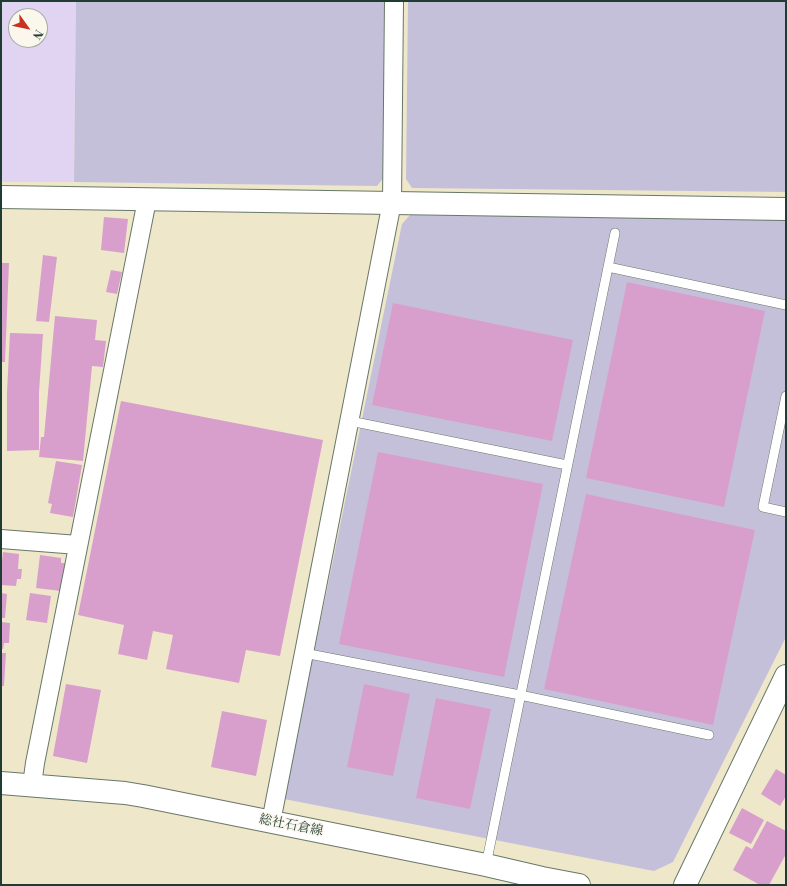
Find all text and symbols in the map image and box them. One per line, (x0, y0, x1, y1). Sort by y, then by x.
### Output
north arrow (8, 8, 48, 48)
text: N (29, 27, 45, 41)
street label: 総社石倉線 (258, 812, 324, 840)

